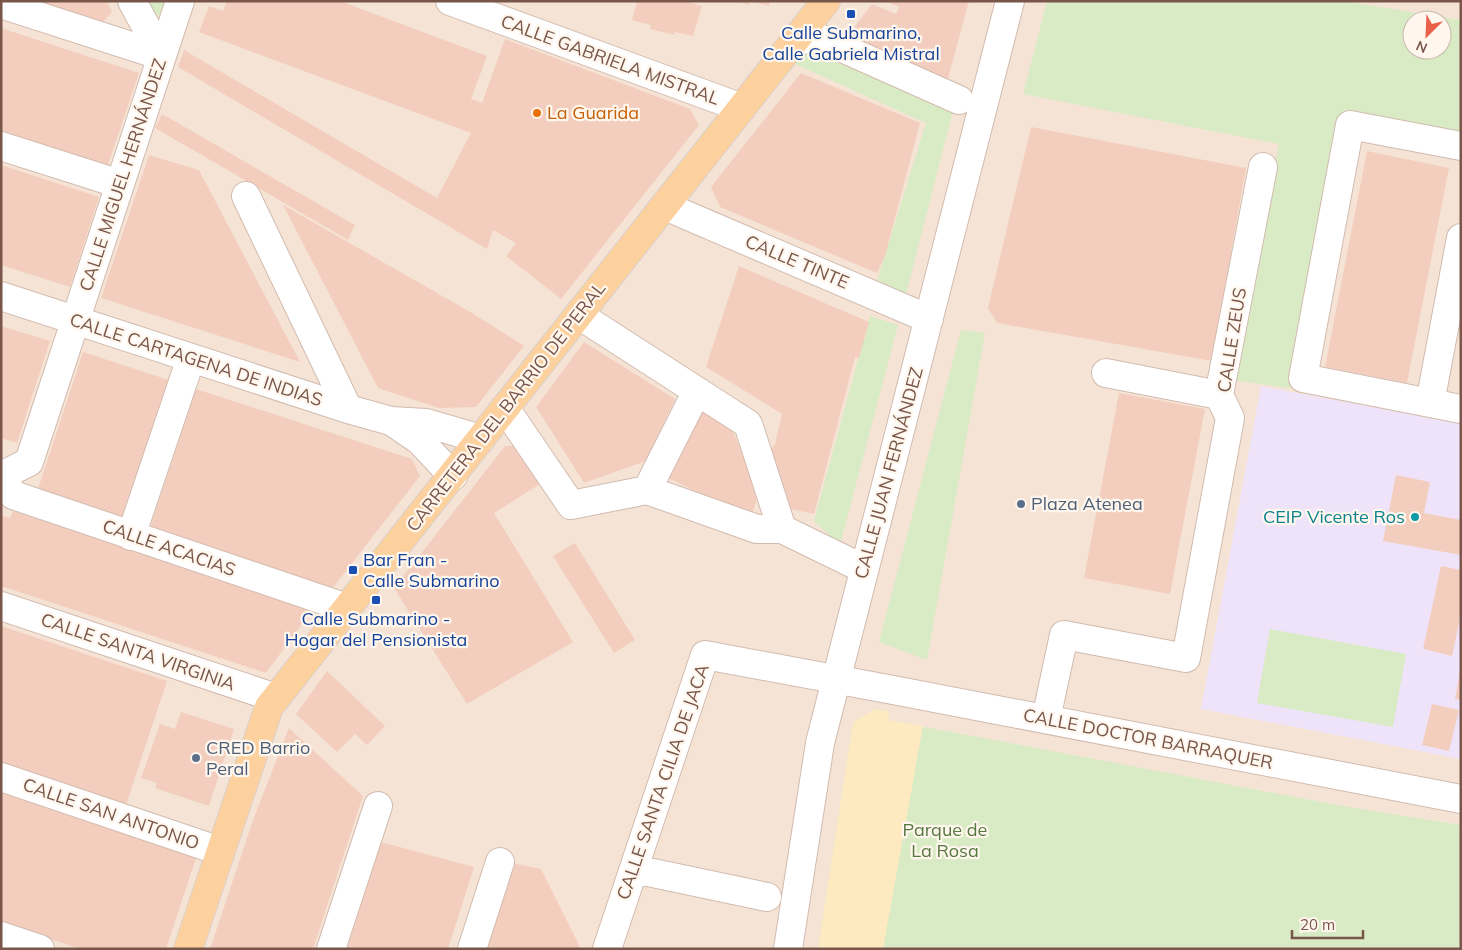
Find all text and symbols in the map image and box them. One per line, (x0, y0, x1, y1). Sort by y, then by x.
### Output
marker: Calle Submarino, Calle Gabriela Mistral (845, 8, 857, 20)
street label: CALLE GABRIELA MISTRAL (498, 9, 723, 110)
north arrow (1402, 10, 1452, 60)
place label: Calle Submarino, Calle Gabriela Mistral (762, 21, 940, 65)
text: N (1413, 37, 1430, 57)
street label: CALLE MIGUEL HERNÁNDEZ (74, 55, 171, 294)
place label: La Guarida (547, 101, 639, 124)
marker: La Guarida (531, 107, 543, 119)
street label: CALLE TINTE (742, 229, 853, 294)
street label: CARRETERA DEL BARRIO DE PERAL (401, 277, 610, 536)
street label: CALLE ZEUS (1212, 286, 1251, 394)
street label: CALLE CARTAGENA DE INDIAS (67, 308, 325, 411)
street label: CALLE JUAN FERNÁNDEZ (849, 364, 928, 581)
place label: Plaza Atenea (1031, 492, 1143, 515)
marker: Plaza Atenea (1015, 498, 1027, 510)
place label: CEIP Vicente Ros (1263, 505, 1405, 528)
marker: CEIP Vicente Ros (1409, 511, 1421, 523)
street label: CALLE ACACIAS (99, 514, 239, 581)
place label: Bar Fran - Calle Submarino (363, 548, 500, 592)
marker: Bar Fran - Calle Submarino (347, 564, 359, 576)
marker: Calle Submarino - Hogar del Pensionista (370, 594, 382, 606)
street label: CALLE SANTA VIRGINIA (38, 607, 238, 696)
place label: Calle Submarino - Hogar del Pensionista (285, 607, 467, 651)
street label: CALLE SANTA CILIA DE JACA (611, 661, 714, 903)
street label: CALLE DOCTOR BARRAQUER (1021, 703, 1275, 774)
place label: CRED Barrio Peral (206, 736, 310, 780)
marker: CRED Barrio Peral (190, 752, 202, 764)
street label: CALLE SAN ANTONIO (20, 772, 203, 855)
park label: Parque de La Rosa (903, 818, 987, 862)
scale bar (1292, 908, 1363, 940)
text: 20 m (1300, 915, 1335, 934)

